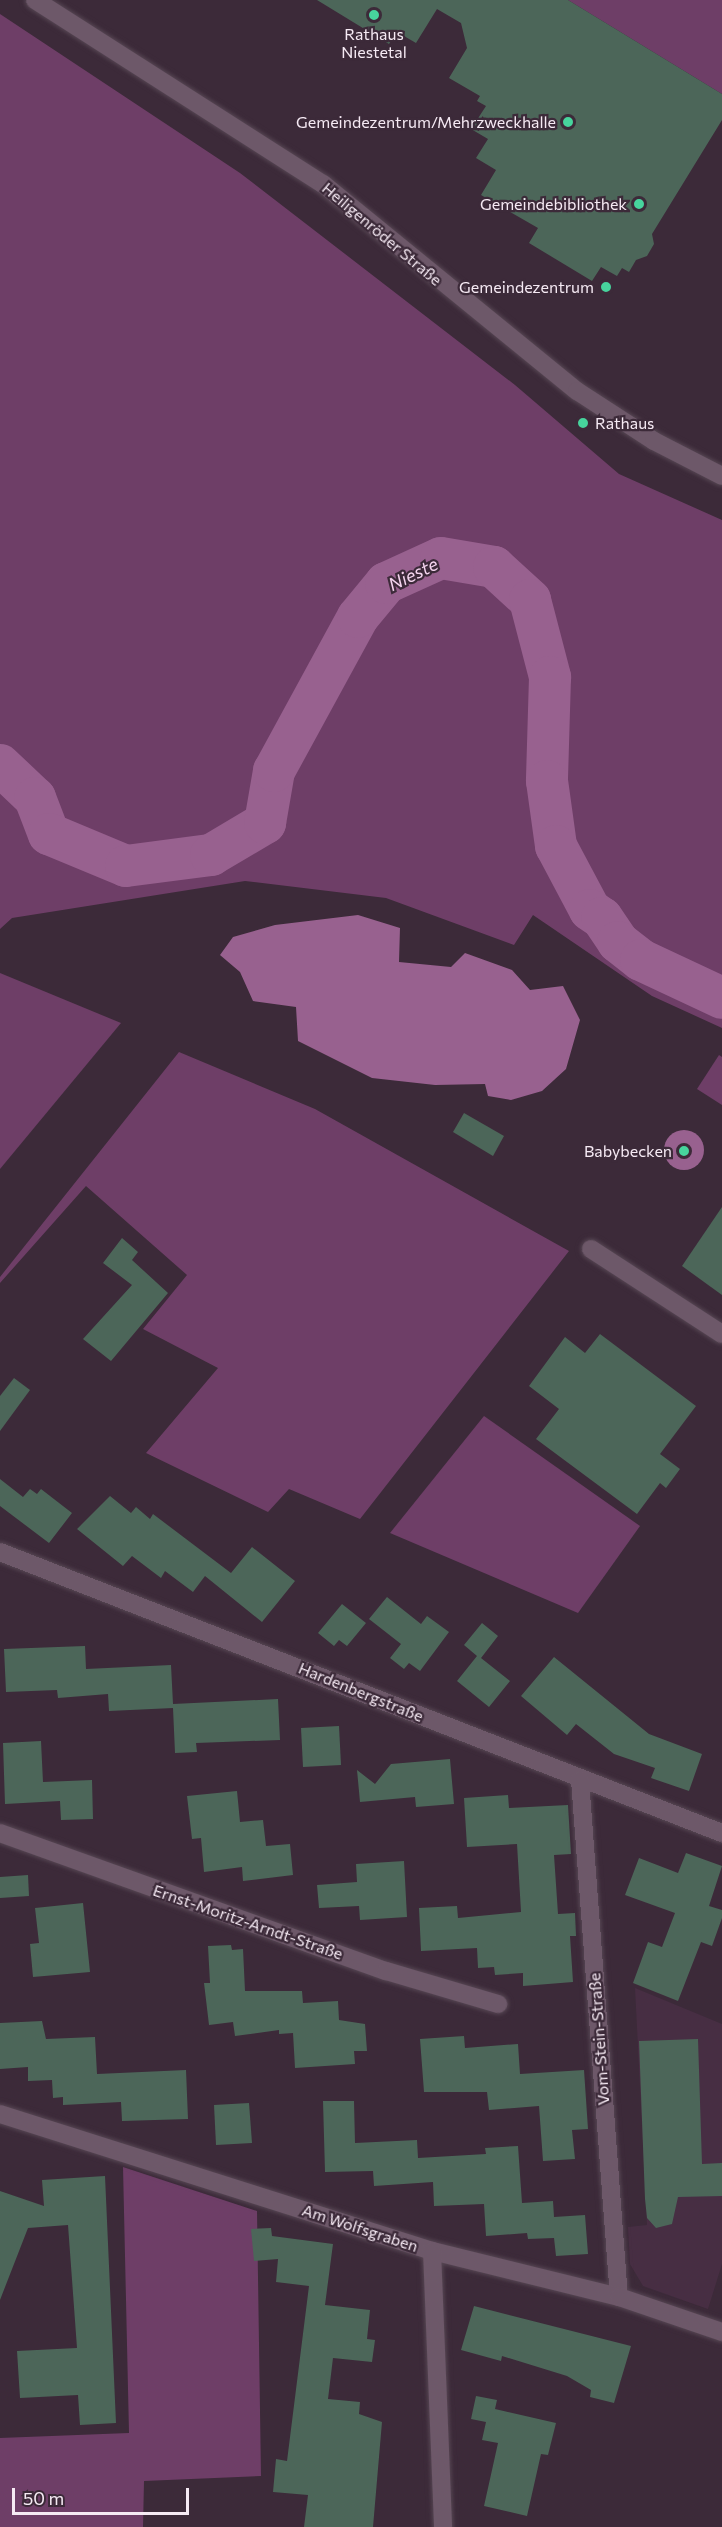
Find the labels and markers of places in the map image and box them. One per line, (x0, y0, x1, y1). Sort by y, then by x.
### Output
marker: Rathaus Niestetal (367, 8, 381, 22)
place label: Rathaus Niestetal (341, 24, 407, 62)
place label: Gemeindezentrum/Mehrzweckhalle (296, 112, 556, 132)
marker: Gemeindezentrum/Mehrzweckhalle (561, 115, 575, 129)
place label: Gemeindebibliothek (480, 194, 627, 214)
marker: Gemeindebibliothek (632, 197, 646, 211)
place label: Gemeindezentrum (459, 277, 594, 297)
marker: Gemeindezentrum (599, 280, 613, 294)
place label: Rathaus (595, 413, 654, 433)
marker: Rathaus (576, 416, 590, 430)
place label: Babybecken (584, 1141, 672, 1161)
marker: Babybecken (677, 1144, 691, 1158)

